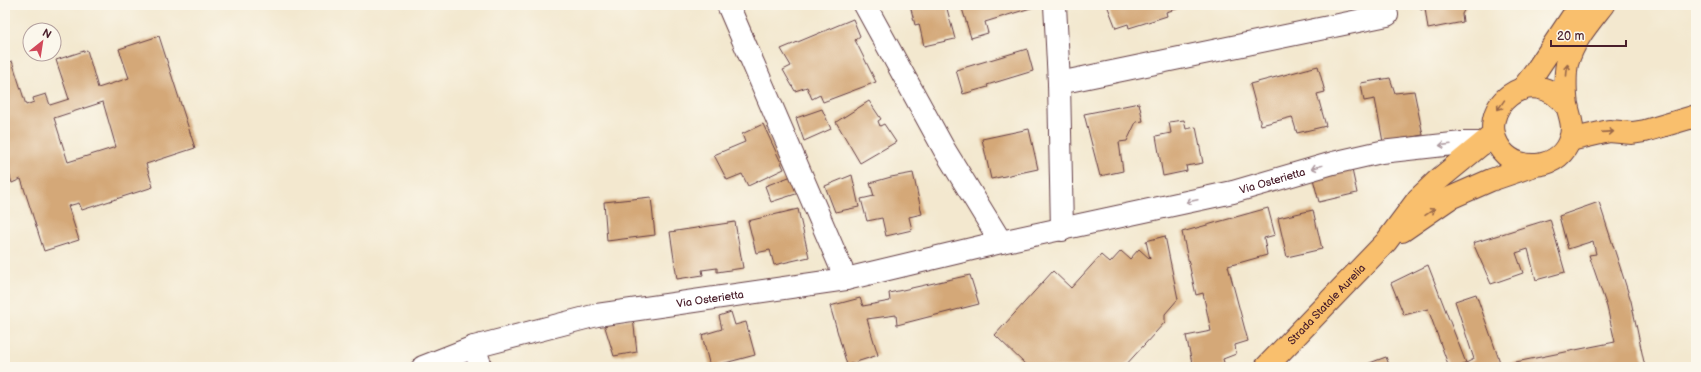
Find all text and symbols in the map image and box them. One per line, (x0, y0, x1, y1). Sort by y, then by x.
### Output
north arrow (22, 22, 62, 62)
scale bar (1551, 22, 1626, 48)
text: N (40, 26, 54, 41)
text: 20 m (1557, 29, 1584, 44)
one-way arrow (1564, 63, 1571, 76)
one-way arrow (1497, 99, 1505, 110)
one-way arrow (1601, 129, 1614, 136)
one-way arrow (1439, 141, 1452, 149)
one-way arrow (1311, 164, 1324, 171)
street label: Via Osterietta (1238, 165, 1307, 197)
one-way arrow (1186, 198, 1199, 206)
one-way arrow (1424, 208, 1435, 216)
street label: Strada Statale Aurelia (1285, 262, 1368, 348)
street label: Via Osterietta (676, 288, 745, 310)

